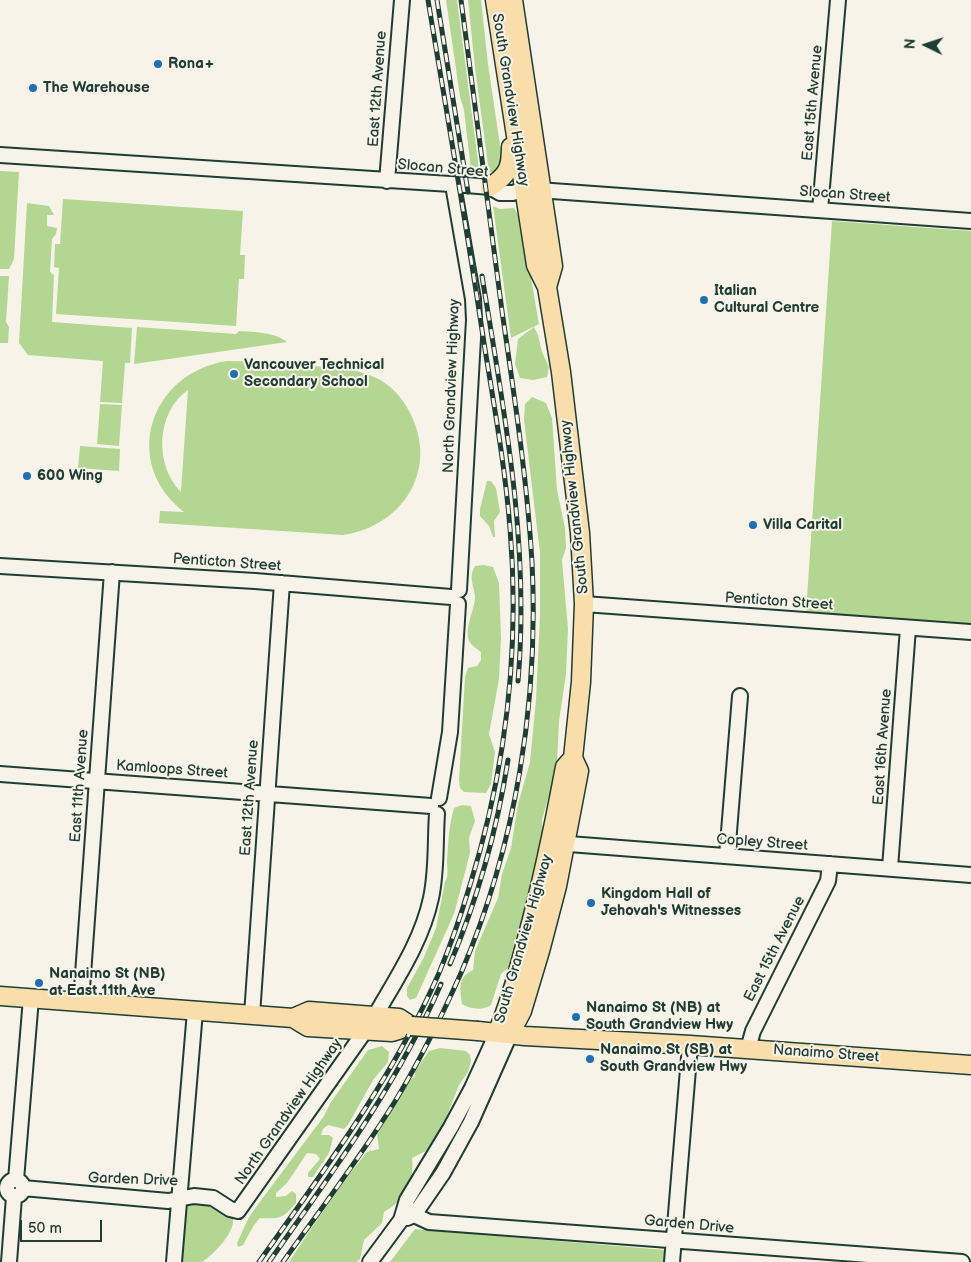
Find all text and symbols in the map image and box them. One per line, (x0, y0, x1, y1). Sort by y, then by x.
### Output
street label: South Grandview Highway (487, 12, 533, 188)
north arrow (901, 20, 951, 70)
street label: East 12th Avenue (365, 30, 391, 148)
text: N (902, 38, 919, 50)
street label: East 15th Avenue (799, 44, 827, 162)
place label: Rona+ (168, 55, 215, 73)
marker: Rona+ (152, 58, 164, 70)
place label: The Warehouse (43, 79, 150, 97)
marker: The Warehouse (27, 82, 39, 94)
street label: Slocan Street (397, 156, 489, 182)
street label: Slocan Street (799, 183, 891, 207)
place label: Italian Cultural Centre (714, 282, 819, 317)
marker: Italian Cultural Centre (698, 294, 710, 306)
street label: North Grandview Highway (440, 298, 464, 474)
place label: Vancouver Technical Secondary School (244, 356, 384, 391)
marker: Vancouver Technical Secondary School (228, 368, 240, 380)
street label: South Grandview Highway (557, 419, 593, 595)
place label: 600 Wing (37, 467, 103, 485)
marker: 600 Wing (21, 470, 33, 482)
place label: Villa Carital (763, 516, 842, 534)
marker: Villa Carital (747, 519, 759, 531)
street label: Penticton Street (172, 550, 282, 576)
street label: Penticton Street (724, 589, 834, 615)
street label: East 16th Avenue (870, 688, 896, 806)
street label: East 11th Avenue (67, 729, 93, 843)
street label: East 12th Avenue (237, 739, 263, 857)
street label: Kamloops Street (115, 757, 229, 783)
street label: Copley Street (716, 831, 808, 855)
street label: South Grandview Highway (491, 852, 557, 1026)
place label: Kingdom Hall of Jehovah's Witnesses (601, 885, 741, 920)
street label: East 15th Avenue (741, 893, 809, 1005)
marker: Kingdom Hall of Jehovah's Witnesses (585, 897, 597, 909)
place label: Nanaimo St (NB) at East 11th Ave (49, 965, 166, 1000)
marker: Nanaimo St (NB) at East 11th Ave (33, 977, 45, 989)
place label: Nanaimo St (NB) at South Grandview Hwy (586, 999, 733, 1034)
marker: Nanaimo St (NB) at South Grandview Hwy (570, 1011, 582, 1023)
street label: North Grandview Highway (232, 1035, 346, 1189)
place label: Nanaimo St (SB) at South Grandview Hwy (600, 1041, 747, 1076)
street label: Nanaimo Street (772, 1041, 880, 1067)
marker: Nanaimo St (SB) at South Grandview Hwy (584, 1053, 596, 1065)
street label: Garden Drive (88, 1169, 178, 1191)
scale bar (22, 1210, 105, 1242)
street label: Garden Drive (643, 1212, 735, 1238)
text: 50 m (28, 1219, 62, 1238)

